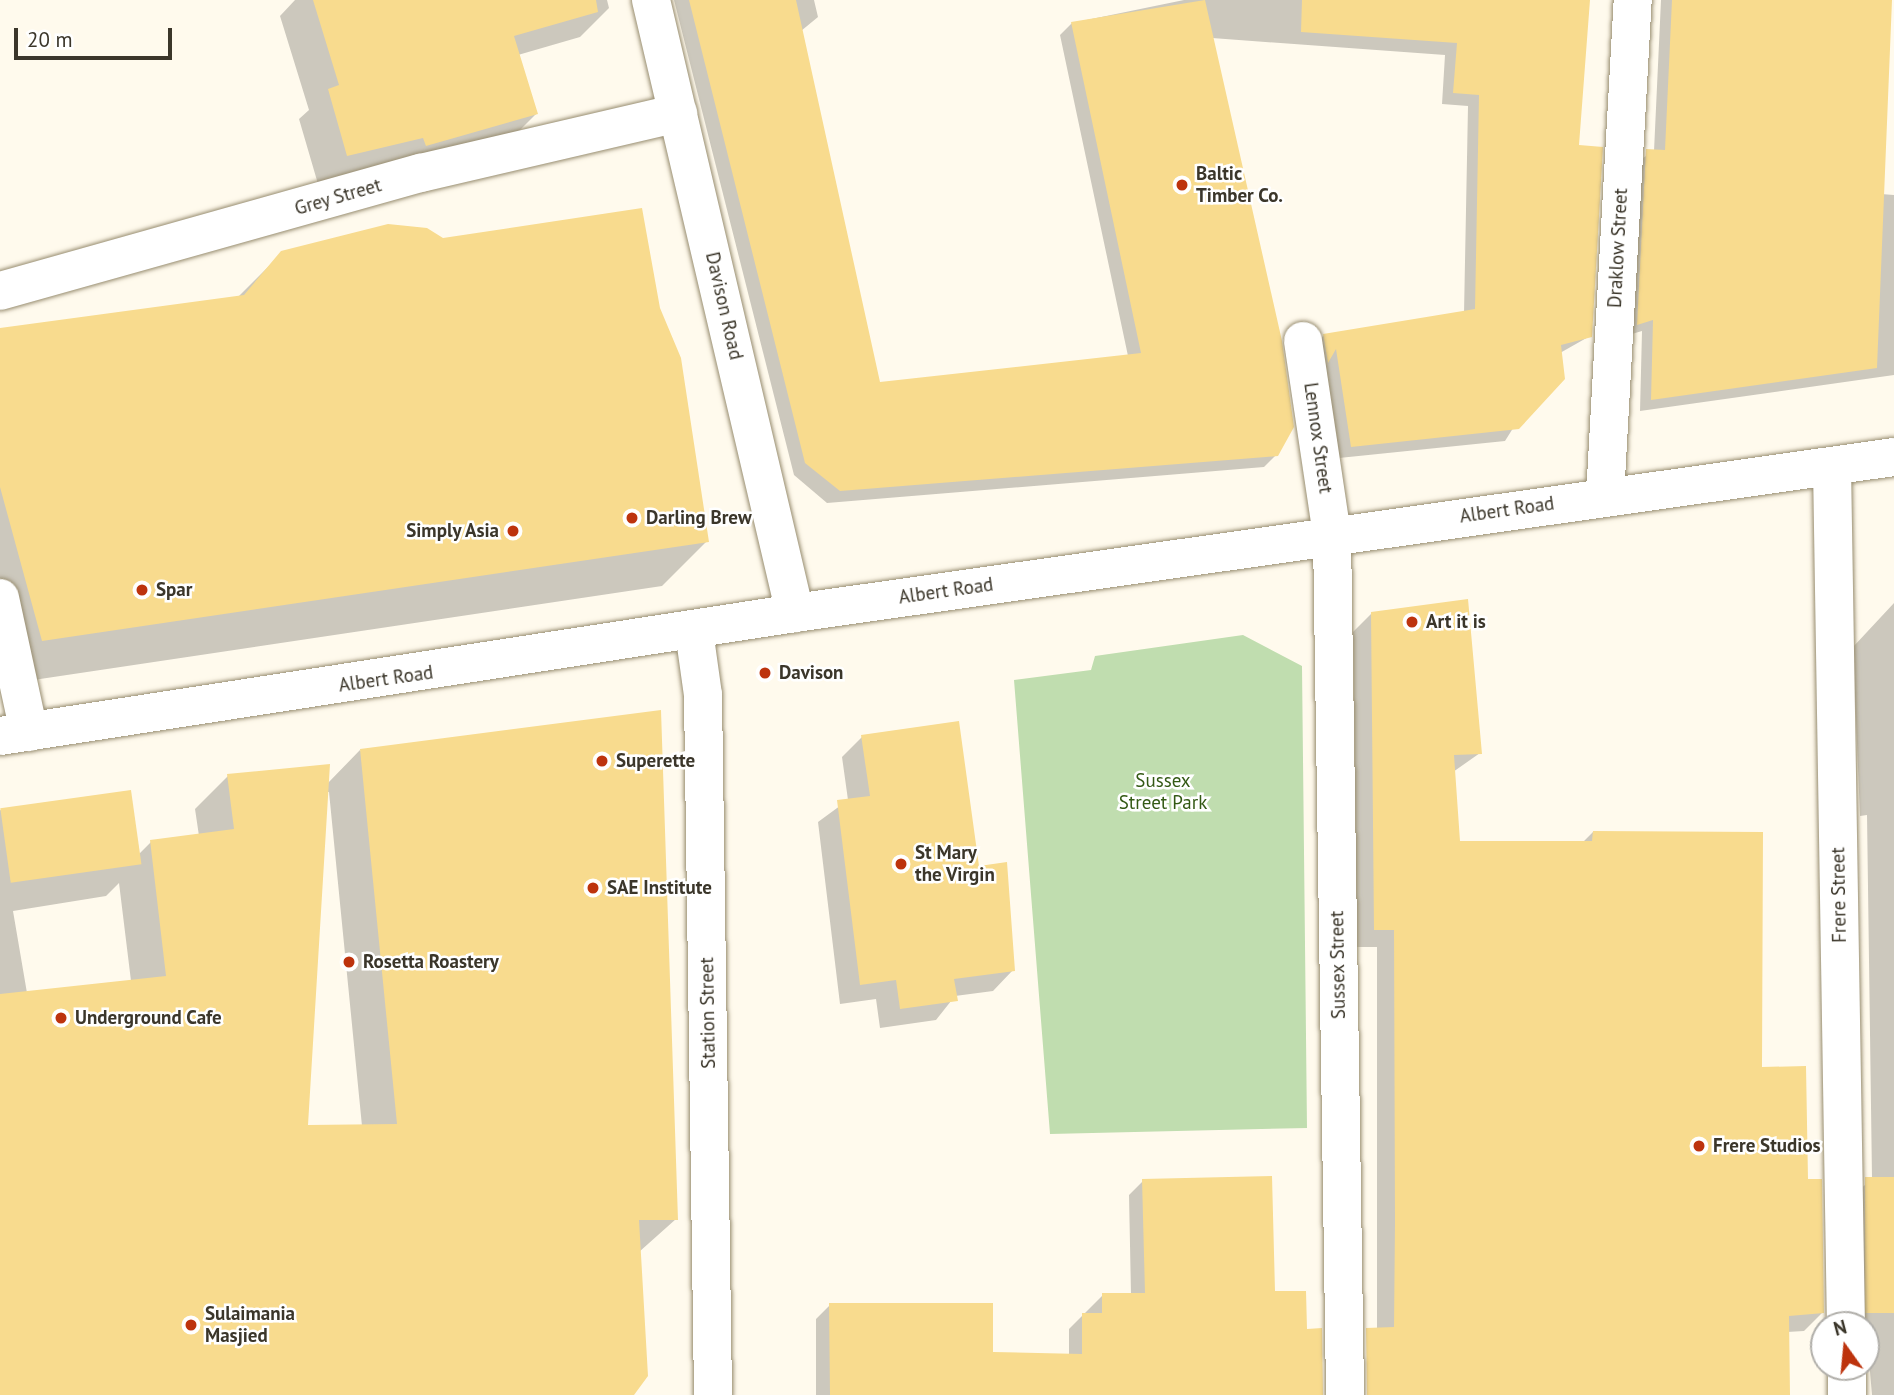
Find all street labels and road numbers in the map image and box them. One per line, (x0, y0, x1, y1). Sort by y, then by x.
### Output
street label: Grey Street (292, 174, 384, 220)
street label: Draklow Street (1603, 187, 1633, 309)
street label: Davison Road (701, 250, 747, 362)
street label: Lennox Street (1299, 381, 1337, 495)
street label: Albert Road (1458, 492, 1556, 528)
street label: Albert Road (897, 573, 995, 609)
street label: Albert Road (337, 661, 435, 697)
street label: Frere Street (1827, 847, 1851, 943)
street label: Sussex Street (1326, 910, 1350, 1020)
street label: Station Street (696, 957, 720, 1069)

